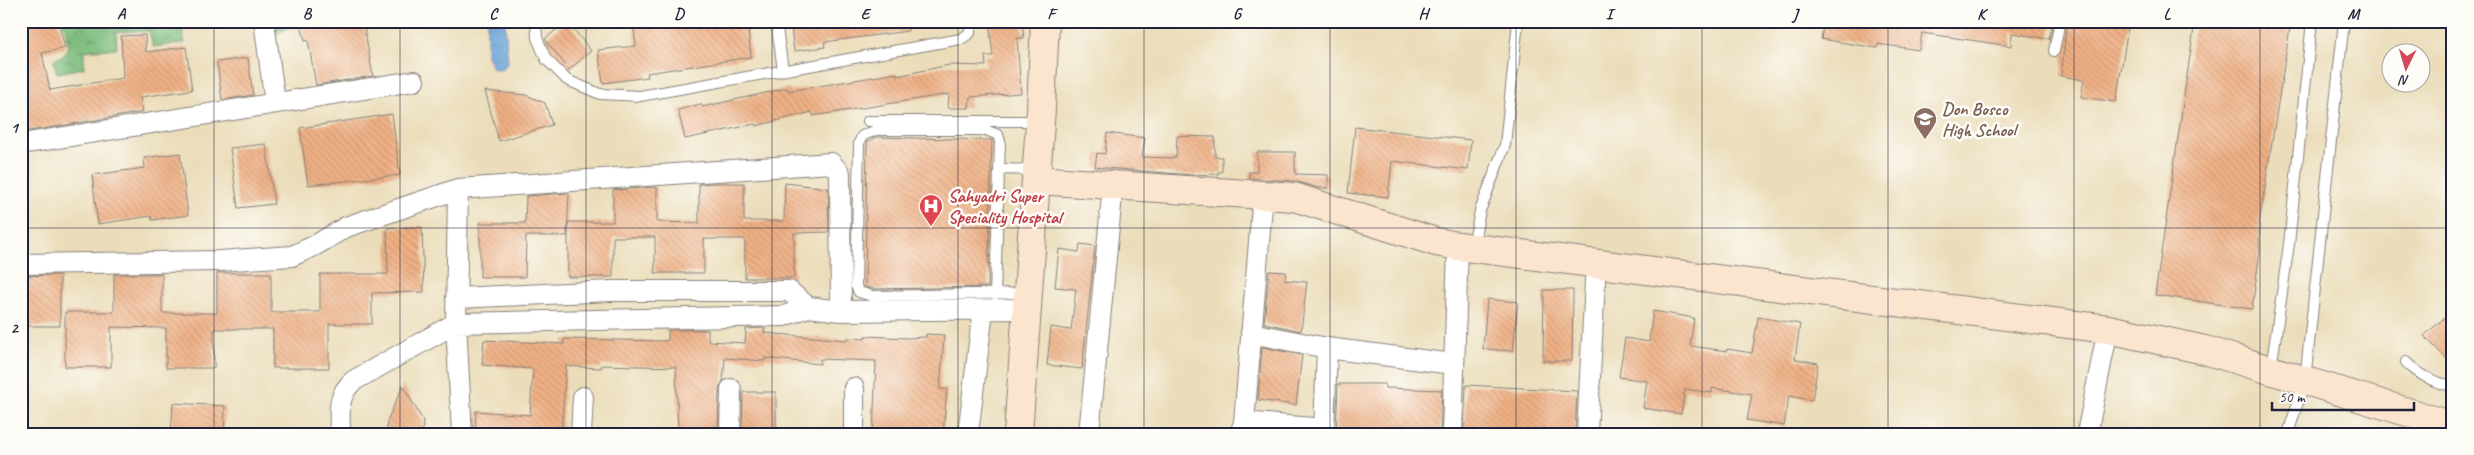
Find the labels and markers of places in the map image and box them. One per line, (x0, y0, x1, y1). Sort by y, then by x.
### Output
place label: Don Bosco High School (1942, 98, 2020, 141)
school or university icon: Don Bosco High School (1912, 106, 1938, 140)
place label: Sahyadri Super Speciality Hospital (948, 185, 1065, 228)
hospital icon: Sahyadri Super Speciality Hospital (918, 193, 944, 227)

